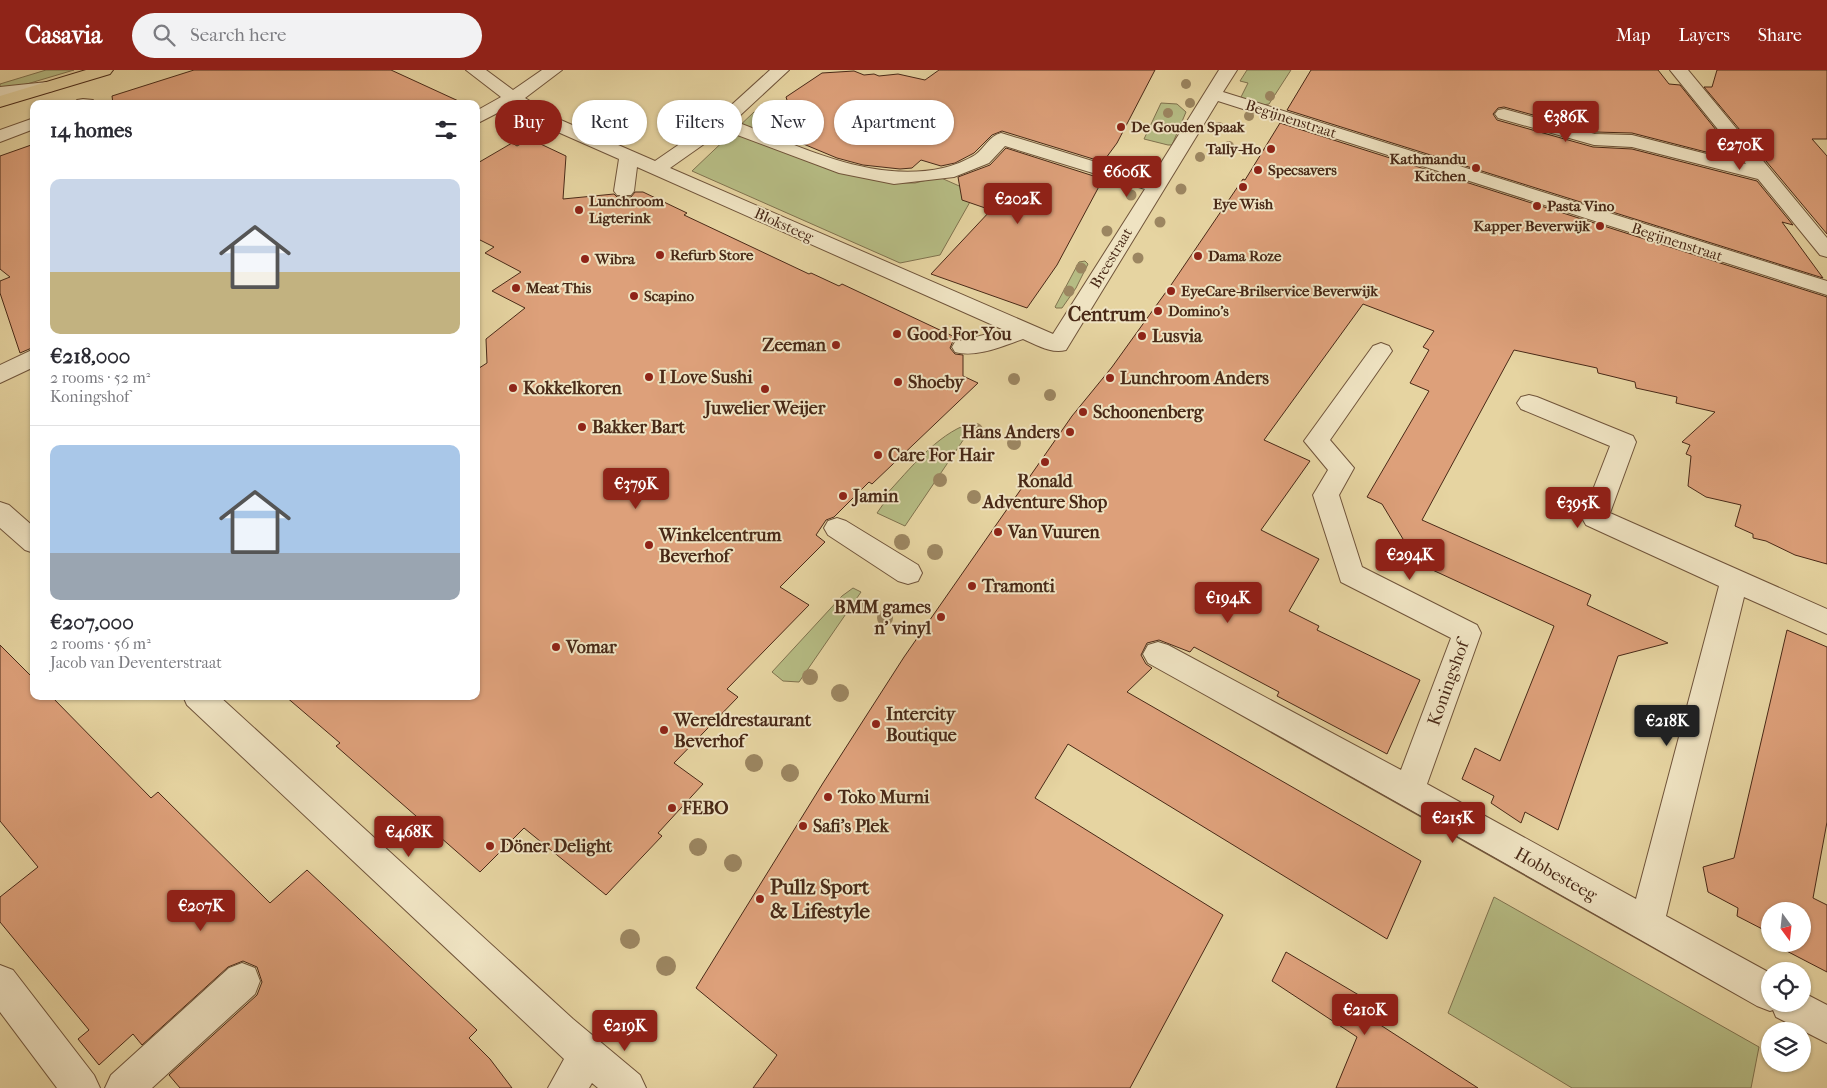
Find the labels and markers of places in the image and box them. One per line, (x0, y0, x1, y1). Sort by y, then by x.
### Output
pin: €386K (1531, 100, 1601, 143)
place label: De Gouden Spaak (1131, 118, 1246, 136)
marker: De Gouden Spaak (1115, 121, 1127, 133)
pin: €270K (1705, 128, 1775, 171)
place label: Tally-Ho (1205, 140, 1261, 158)
marker: Tally-Ho (1265, 143, 1277, 155)
place label: Kathmandu Kitchen (1390, 150, 1467, 185)
pin: €606K (1092, 156, 1162, 198)
place label: Specsavers (1268, 161, 1337, 179)
marker: Kathmandu Kitchen (1470, 162, 1482, 174)
marker: Specsavers (1252, 164, 1264, 176)
marker: Eye Wish (1237, 181, 1249, 193)
pin: €202K (983, 182, 1053, 225)
place label: Lunchroom Ligterink (589, 192, 665, 227)
place label: Eye Wish (1213, 195, 1274, 213)
place label: Pasta Vino (1547, 197, 1615, 215)
marker: Pasta Vino (1531, 200, 1543, 212)
marker: Lunchroom Ligterink (573, 204, 585, 216)
place label: Kapper Beverwijk (1473, 217, 1591, 235)
marker: Kapper Beverwijk (1594, 220, 1606, 232)
place label: Refurb Store (670, 246, 754, 264)
place label: Dama Roze (1208, 247, 1282, 265)
marker: Refurb Store (654, 249, 666, 261)
place label: Wibra (594, 250, 636, 268)
marker: Dama Roze (1192, 250, 1204, 262)
marker: Wibra (579, 253, 591, 265)
place label: Meat This (525, 279, 592, 297)
marker: Meat This (510, 282, 522, 294)
place label: EyeCare-Brilservice Beverwijk (1181, 282, 1379, 300)
marker: EyeCare-Brilservice Beverwijk (1165, 285, 1177, 297)
place label: Scapino (644, 287, 694, 305)
marker: Scapino (628, 290, 640, 302)
place label: Domino's (1168, 302, 1229, 320)
marker: Domino's (1152, 305, 1164, 317)
place label: Good For You (907, 324, 1012, 345)
place label: Lusvia (1152, 326, 1203, 347)
marker: Good For You (891, 328, 903, 340)
marker: Lusvia (1136, 330, 1148, 342)
place label: Zeeman (762, 335, 827, 356)
marker: Zeeman (830, 339, 842, 351)
place label: I Love Sushi (659, 367, 753, 388)
place label: Lunchroom Anders (1120, 368, 1269, 389)
marker: I Love Sushi (643, 371, 655, 383)
place label: Shoeby (908, 372, 965, 393)
marker: Lunchroom Anders (1104, 372, 1116, 384)
marker: Shoeby (892, 376, 904, 388)
place label: Kokkelkoren (523, 378, 622, 399)
marker: Kokkelkoren (507, 382, 519, 394)
marker: Juwelier Weijer (759, 383, 771, 395)
place label: Juwelier Weijer (703, 398, 826, 419)
place label: Schoonenberg (1093, 402, 1205, 423)
marker: Schoonenberg (1077, 406, 1089, 418)
place label: Bakker Bart (592, 417, 686, 438)
marker: Bakker Bart (576, 421, 588, 433)
place label: Hans Anders (961, 422, 1060, 443)
marker: Hans Anders (1064, 426, 1076, 438)
place label: Care For Hair (888, 445, 995, 466)
marker: Care For Hair (872, 449, 884, 461)
marker: Ronald Adventure Shop (1039, 456, 1051, 468)
pin: €379K (601, 468, 671, 510)
place label: Ronald Adventure Shop (982, 471, 1107, 513)
place label: Jamin (851, 486, 899, 507)
pin: €395K (1543, 486, 1613, 529)
marker: Jamin (837, 490, 849, 502)
place label: Van Vuuren (1007, 522, 1100, 543)
place label: Winkelcentrum Beverhof (658, 525, 782, 567)
marker: Van Vuuren (992, 526, 1004, 538)
pin: €294K (1375, 538, 1445, 581)
marker: Winkelcentrum Beverhof (643, 539, 655, 551)
place label: Tramonti (981, 576, 1056, 597)
marker: Tramonti (966, 580, 978, 592)
pin: €194K (1193, 582, 1263, 624)
place label: BMM games n' vinyl (834, 597, 932, 639)
marker: BMM games n' vinyl (935, 611, 947, 623)
place label: Vomar (565, 637, 617, 658)
marker: Vomar (550, 641, 562, 653)
place label: Intercity Boutique (886, 704, 957, 746)
pin: €218K (1632, 704, 1702, 747)
place label: Wereldrestaurant Beverhof (673, 710, 812, 752)
marker: Intercity Boutique (870, 718, 882, 730)
marker: Wereldrestaurant Beverhof (658, 724, 670, 736)
place label: Toko Murni (837, 787, 930, 808)
marker: Toko Murni (822, 791, 834, 803)
place label: FEBO (681, 798, 729, 819)
marker: FEBO (666, 802, 678, 814)
pin: €215K (1418, 802, 1488, 844)
pin: €468K (374, 816, 444, 858)
place label: Safi's Plek (813, 816, 889, 837)
marker: Safi's Plek (797, 820, 809, 832)
place label: Döner Delight (500, 836, 613, 857)
marker: Döner Delight (484, 840, 496, 852)
place label: Pullz Sport & Lifestyle (770, 875, 871, 923)
pin: €207K (166, 890, 236, 932)
marker: Pullz Sport & Lifestyle (754, 893, 766, 905)
pin: €210K (1330, 994, 1400, 1036)
pin: €219K (590, 1010, 660, 1052)

